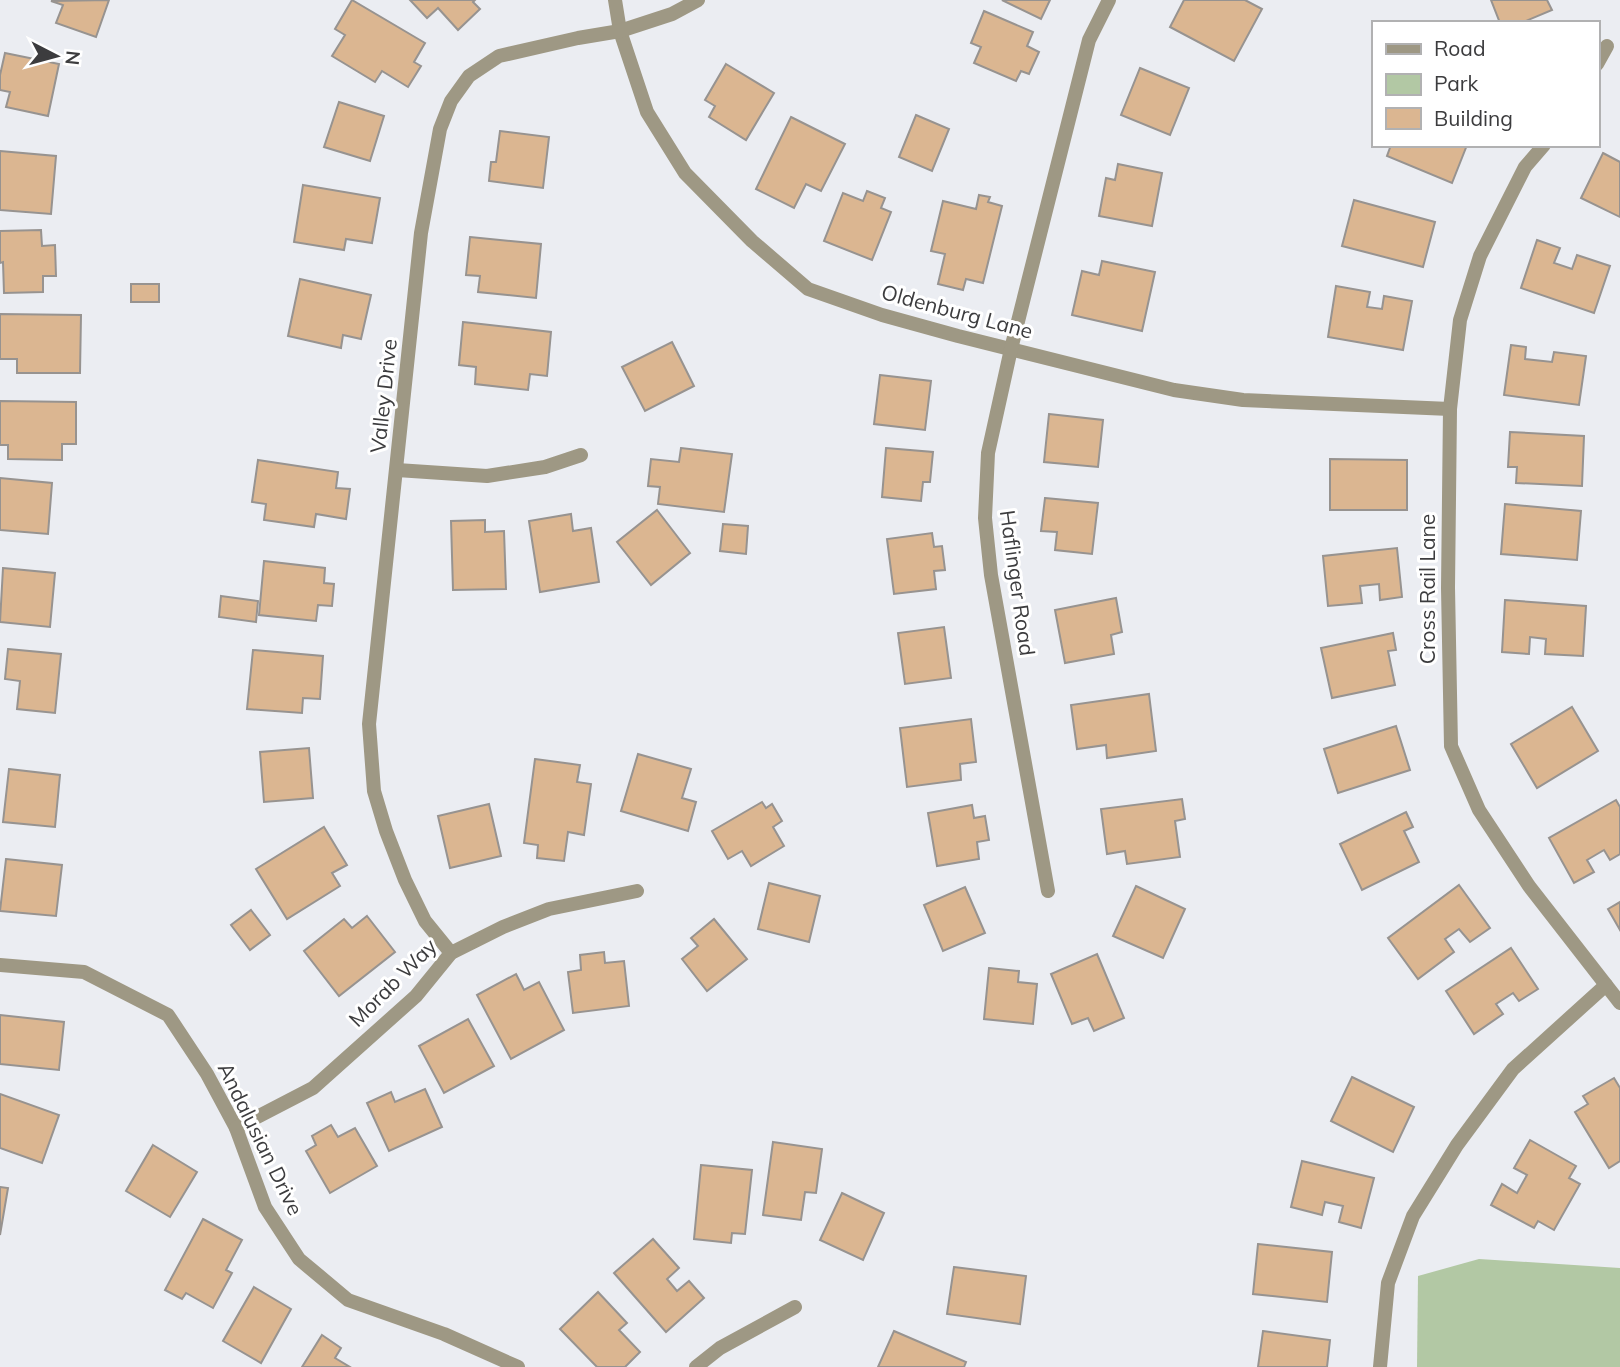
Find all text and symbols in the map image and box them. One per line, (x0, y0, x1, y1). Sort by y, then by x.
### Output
north arrow (21, 21, 91, 91)
legend (1372, 21, 1599, 147)
text: Road (1434, 35, 1485, 61)
text: N (60, 49, 86, 66)
text: Park (1434, 70, 1478, 96)
text: Building (1434, 105, 1513, 131)
street label: Oldenburg Lane (879, 278, 1036, 344)
street label: Valley Drive (364, 337, 402, 454)
street label: Haflinger Road (995, 508, 1041, 657)
street label: Cross Rail Lane (1414, 514, 1440, 664)
street label: Morab Way (343, 933, 442, 1032)
street label: Andalusian Drive (213, 1058, 309, 1219)

